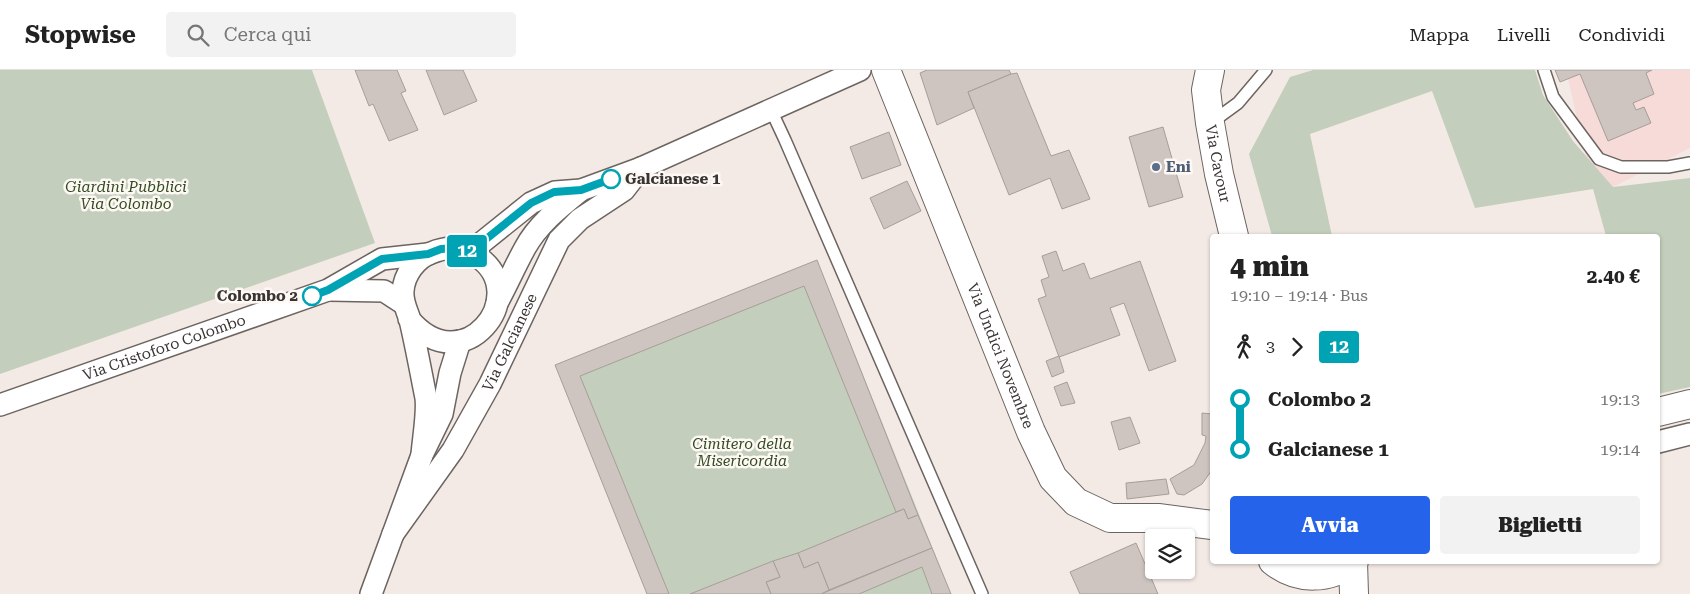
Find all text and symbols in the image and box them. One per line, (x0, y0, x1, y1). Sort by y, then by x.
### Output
search box (166, 12, 516, 57)
text: Stopwise (25, 21, 136, 49)
icon: search (184, 21, 212, 49)
text: Cerca qui (224, 23, 311, 46)
text: Mappa (1409, 24, 1469, 45)
text: Livelli (1497, 24, 1551, 45)
text: Condividi (1579, 24, 1665, 45)
street label: Via Cavour (1201, 123, 1235, 204)
place label: Eni (1166, 158, 1191, 176)
marker: Eni (1150, 161, 1162, 173)
marker: Galcianese 1 (601, 169, 621, 189)
place label: Galcianese 1 (625, 170, 721, 188)
park label: Giardini Pubblici Via Colombo (65, 178, 187, 213)
line badge: 12 (444, 235, 490, 267)
text: 12 (457, 240, 477, 261)
text: 4 min (1230, 250, 1309, 283)
text: 2.40 € (1587, 265, 1640, 288)
street label: Via Undici Novembre (963, 281, 1038, 431)
marker: Colombo 2 (302, 286, 322, 306)
text: 19:10 – 19:14 · Bus (1230, 286, 1368, 305)
place label: Colombo 2 (217, 287, 298, 305)
street label: Via Galcianese (479, 291, 541, 395)
street label: Via Cristoforo Colombo (80, 311, 248, 384)
icon: walk (1230, 333, 1258, 361)
icon: forward (1283, 333, 1311, 361)
text: 12 (1329, 336, 1349, 357)
text: 3 (1266, 337, 1275, 356)
text: Colombo 2 (1268, 388, 1371, 411)
text: 19:13 (1600, 390, 1640, 409)
park label: Cimitero della Misericordia (692, 435, 792, 470)
text: Galcianese 1 (1268, 438, 1389, 461)
text: 19:14 (1600, 440, 1640, 459)
button: Avvia (1230, 496, 1430, 554)
button: Biglietti (1440, 496, 1640, 554)
map controls (1145, 529, 1195, 579)
button: layers (1145, 529, 1195, 579)

